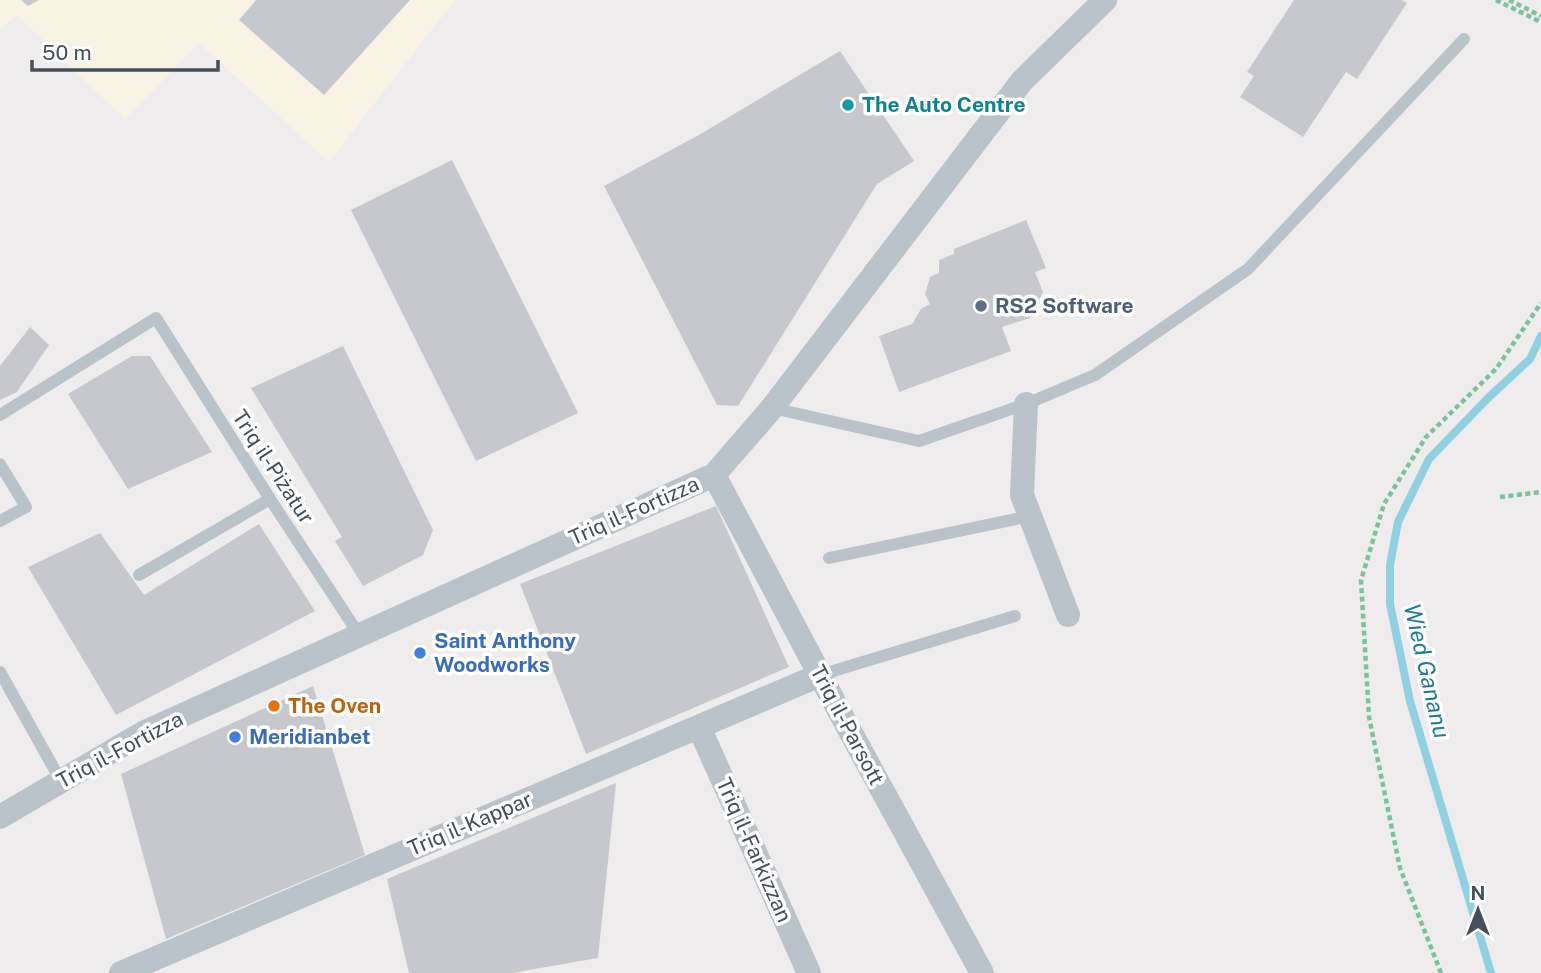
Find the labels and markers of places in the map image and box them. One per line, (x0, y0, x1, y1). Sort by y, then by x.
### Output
place label: The Auto Centre (862, 92, 1026, 117)
marker: The Auto Centre (840, 97, 856, 113)
place label: RS2 Software (995, 293, 1134, 318)
marker: RS2 Software (973, 298, 989, 314)
place label: Saint Anthony Woodworks (434, 628, 576, 677)
marker: Saint Anthony Woodworks (412, 645, 428, 661)
place label: The Oven (288, 693, 381, 718)
marker: The Oven (266, 698, 282, 714)
place label: Meridianbet (249, 724, 370, 749)
marker: Meridianbet (227, 729, 243, 745)

